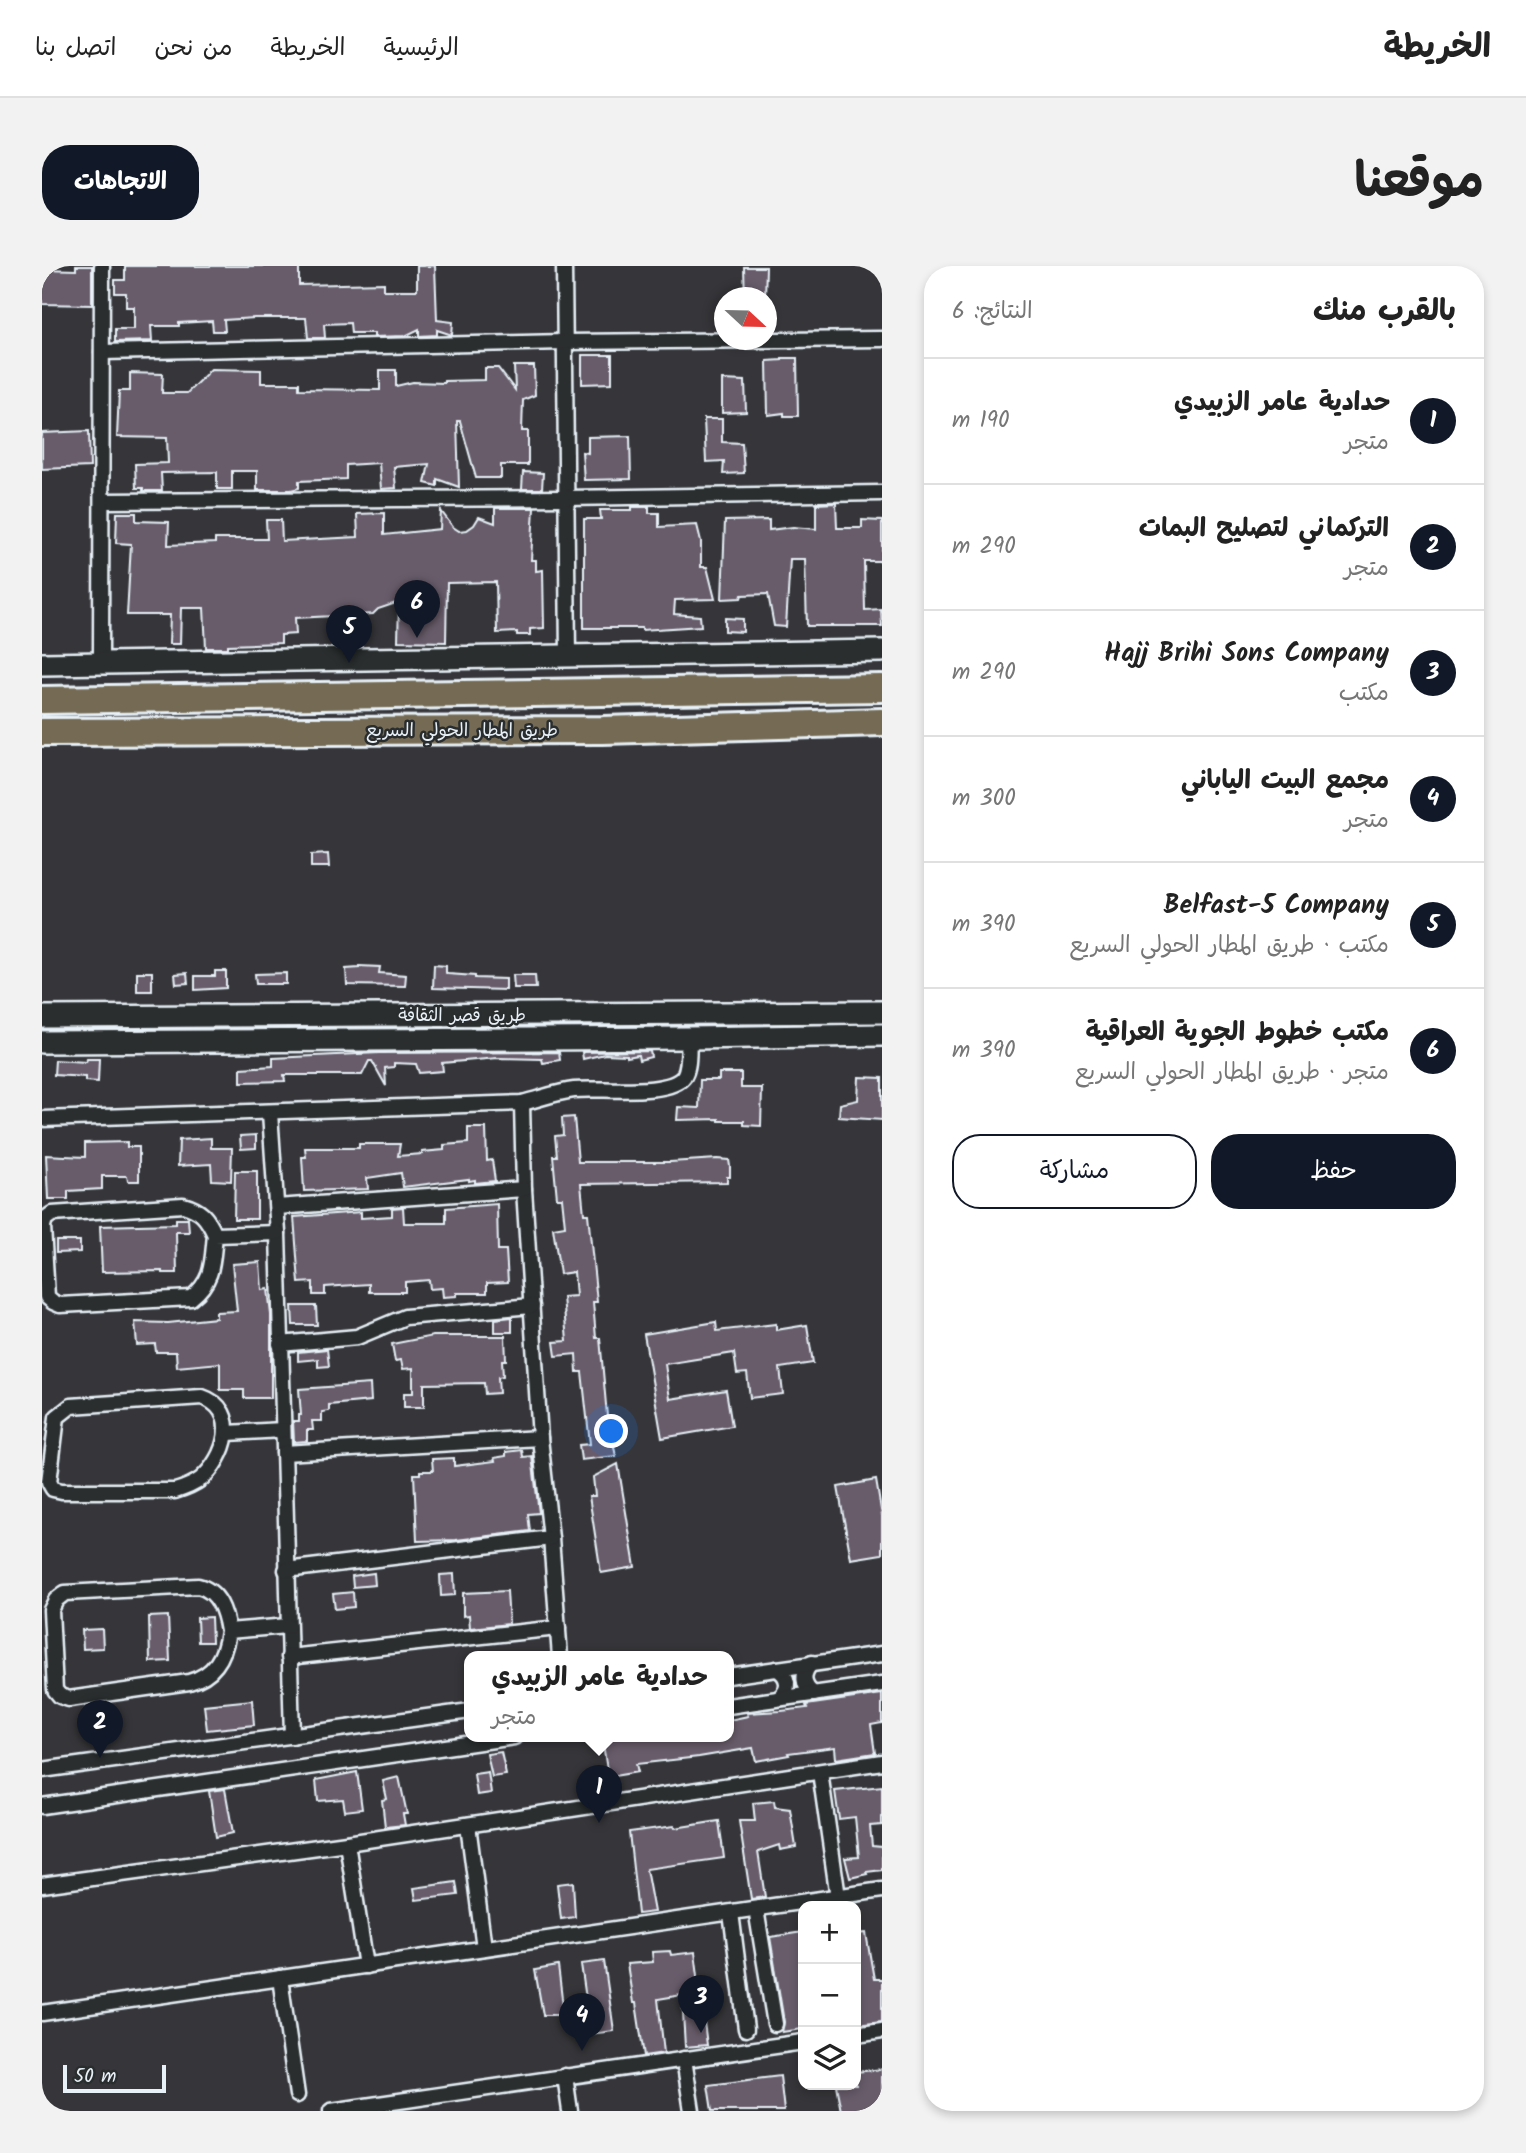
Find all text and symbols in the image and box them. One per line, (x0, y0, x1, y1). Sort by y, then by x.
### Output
text: الخريطة (1384, 22, 1491, 75)
text: اتصل بنا (35, 29, 116, 68)
text: من نحن (154, 29, 233, 68)
text: الخريطة (271, 29, 345, 68)
text: الرئيسية (383, 29, 459, 68)
text: موقعنا (1354, 144, 1484, 222)
button: الاتجاهات (42, 145, 199, 220)
north arrow (714, 287, 777, 350)
text: بالقرب منك (1313, 288, 1456, 336)
text: النتائج: 6 (952, 294, 1033, 330)
text: حدادية عامر الزبيدي (1174, 382, 1389, 424)
text: 190 m (952, 403, 1010, 439)
text: 1 (1430, 403, 1436, 439)
text: متجر (1344, 425, 1389, 461)
text: التركماني لتصليح البمات (1139, 508, 1389, 550)
text: 290 m (952, 529, 1016, 565)
text: 2 (1426, 529, 1440, 565)
text: متجر (1344, 551, 1389, 587)
pin: 6 (394, 580, 440, 638)
pin: 5 (326, 605, 372, 663)
text: Hajj Brihi Sons Company (1104, 633, 1389, 675)
text: 290 m (952, 655, 1016, 691)
text: 3 (1427, 655, 1439, 691)
text: مكتب (1339, 676, 1389, 712)
street label: طريق المطار الحولي السريع (366, 717, 558, 746)
text: مجمع البيت الياباني (1181, 760, 1389, 802)
text: 300 m (952, 781, 1016, 817)
text: 4 (1427, 781, 1439, 817)
text: متجر (1344, 803, 1389, 839)
text: Belfast-5 Company (1163, 885, 1389, 927)
text: 390 m (952, 907, 1015, 943)
text: 5 (1427, 907, 1439, 943)
text: مكتب · طريق المطار الحولي السريع (1069, 928, 1389, 964)
street label: طريق قصر الثقافة (398, 1002, 526, 1031)
text: مكتب خطوط الجوية العراقية (1085, 1012, 1389, 1054)
text: 390 m (952, 1033, 1015, 1069)
text: 6 (1427, 1033, 1439, 1069)
text: متجر · طريق المطار الحولي السريع (1075, 1055, 1389, 1091)
button: مشاركة (952, 1134, 1197, 1209)
button: حفظ (1211, 1134, 1456, 1209)
your location (594, 1414, 628, 1448)
popup (464, 1651, 734, 1742)
text: حدادية عامر الزبيدي (492, 1657, 706, 1699)
pin: 2 (77, 1700, 123, 1758)
text: متجر (492, 1700, 537, 1736)
pin: 1 (576, 1765, 622, 1823)
map controls (798, 1901, 861, 2090)
button: + (798, 1901, 861, 1964)
button: − (798, 1964, 861, 2027)
pin: 3 (678, 1975, 724, 2033)
pin: 4 (559, 1993, 605, 2051)
button: layers (798, 2027, 861, 2090)
scale bar (63, 2062, 166, 2094)
text: 50 m (74, 2062, 116, 2092)

